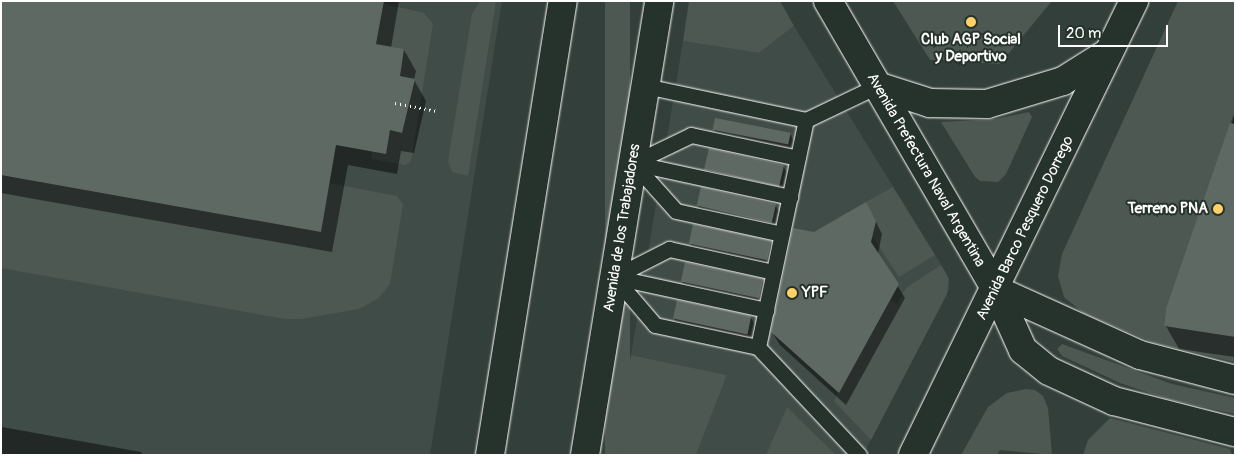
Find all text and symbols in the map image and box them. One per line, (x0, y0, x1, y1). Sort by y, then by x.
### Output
scale bar (1061, 15, 1171, 47)
marker: Club AGP Social y Deportivo (965, 16, 977, 28)
text: 20 m (1066, 24, 1101, 43)
place label: Club AGP Social y Deportivo (921, 30, 1021, 65)
street label: Avenida Prefectura Naval Argentina (863, 70, 989, 270)
street label: Avenida Barco Pesquero Dorrego (972, 133, 1078, 323)
street label: Avenida de los Trabajadores (600, 142, 644, 314)
place label: Terreno PNA (1127, 200, 1208, 218)
marker: Terreno PNA (1212, 203, 1224, 215)
place label: YPF (802, 284, 828, 302)
marker: YPF (786, 287, 798, 299)

